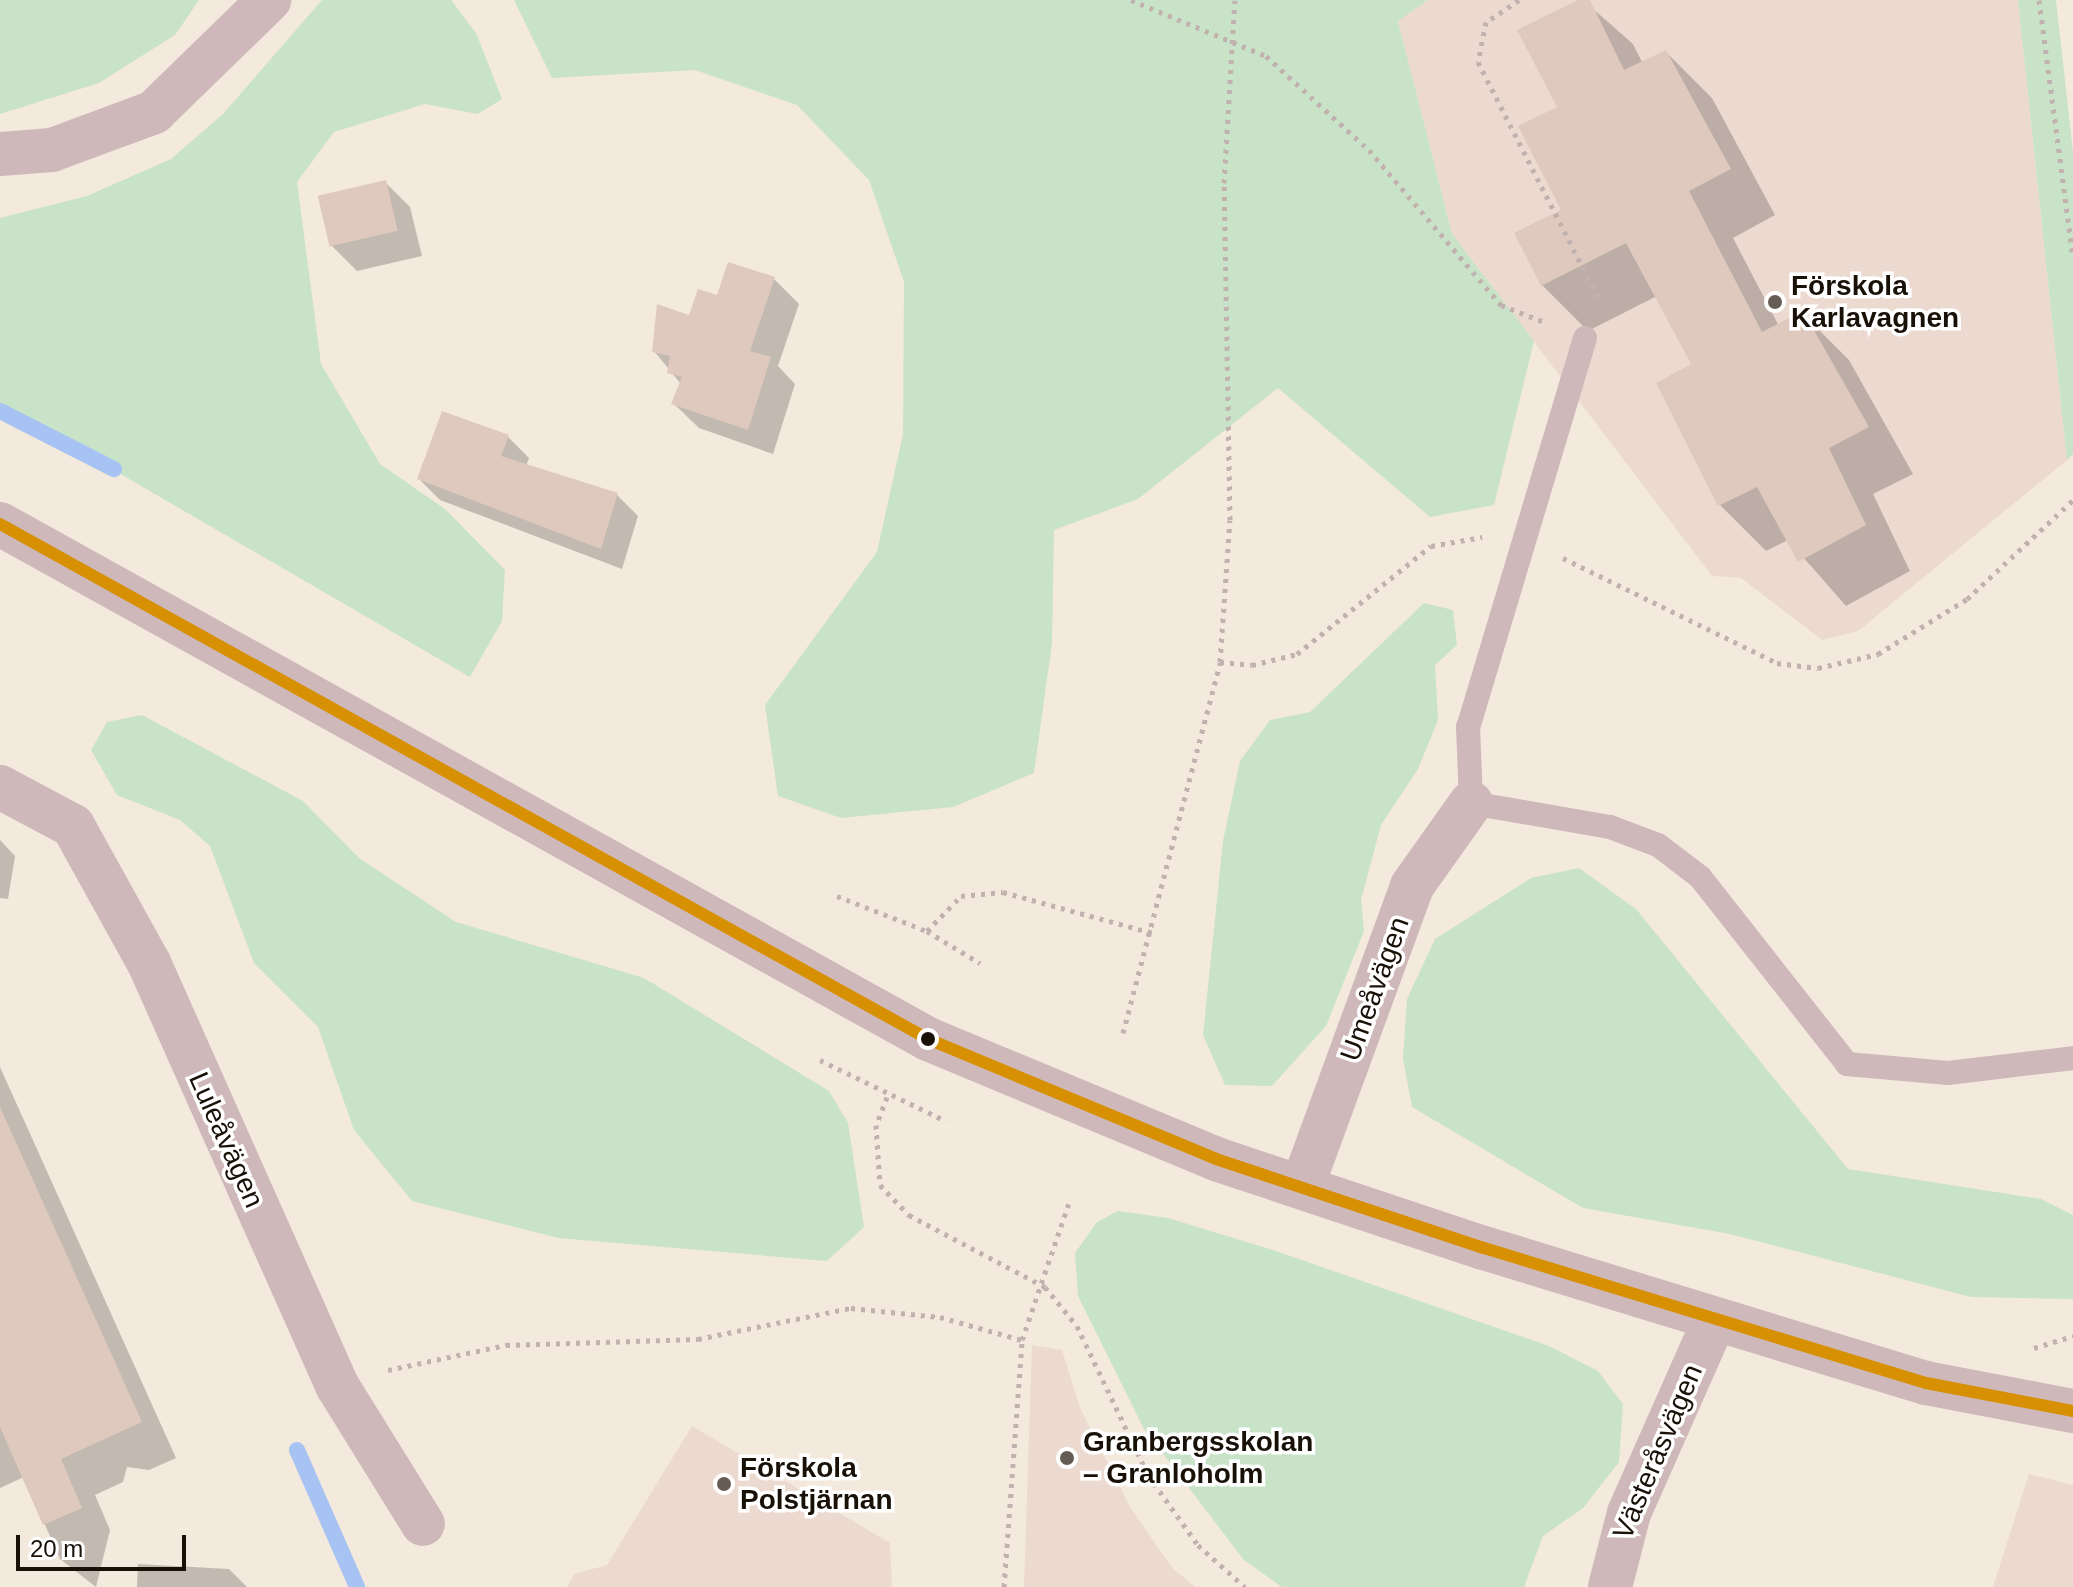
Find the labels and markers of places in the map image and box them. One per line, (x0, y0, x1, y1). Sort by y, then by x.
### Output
place label: Förskola Karlavagnen (1791, 269, 1959, 335)
marker: Förskola Karlavagnen (1766, 293, 1784, 311)
unlabelled marker (920, 1031, 936, 1047)
place label: Granbergsskolan – Granloholm (1083, 1425, 1313, 1491)
marker: Granbergsskolan – Granloholm (1058, 1449, 1076, 1467)
place label: Förskola Polstjärnan (740, 1451, 892, 1517)
marker: Förskola Polstjärnan (715, 1475, 733, 1493)

